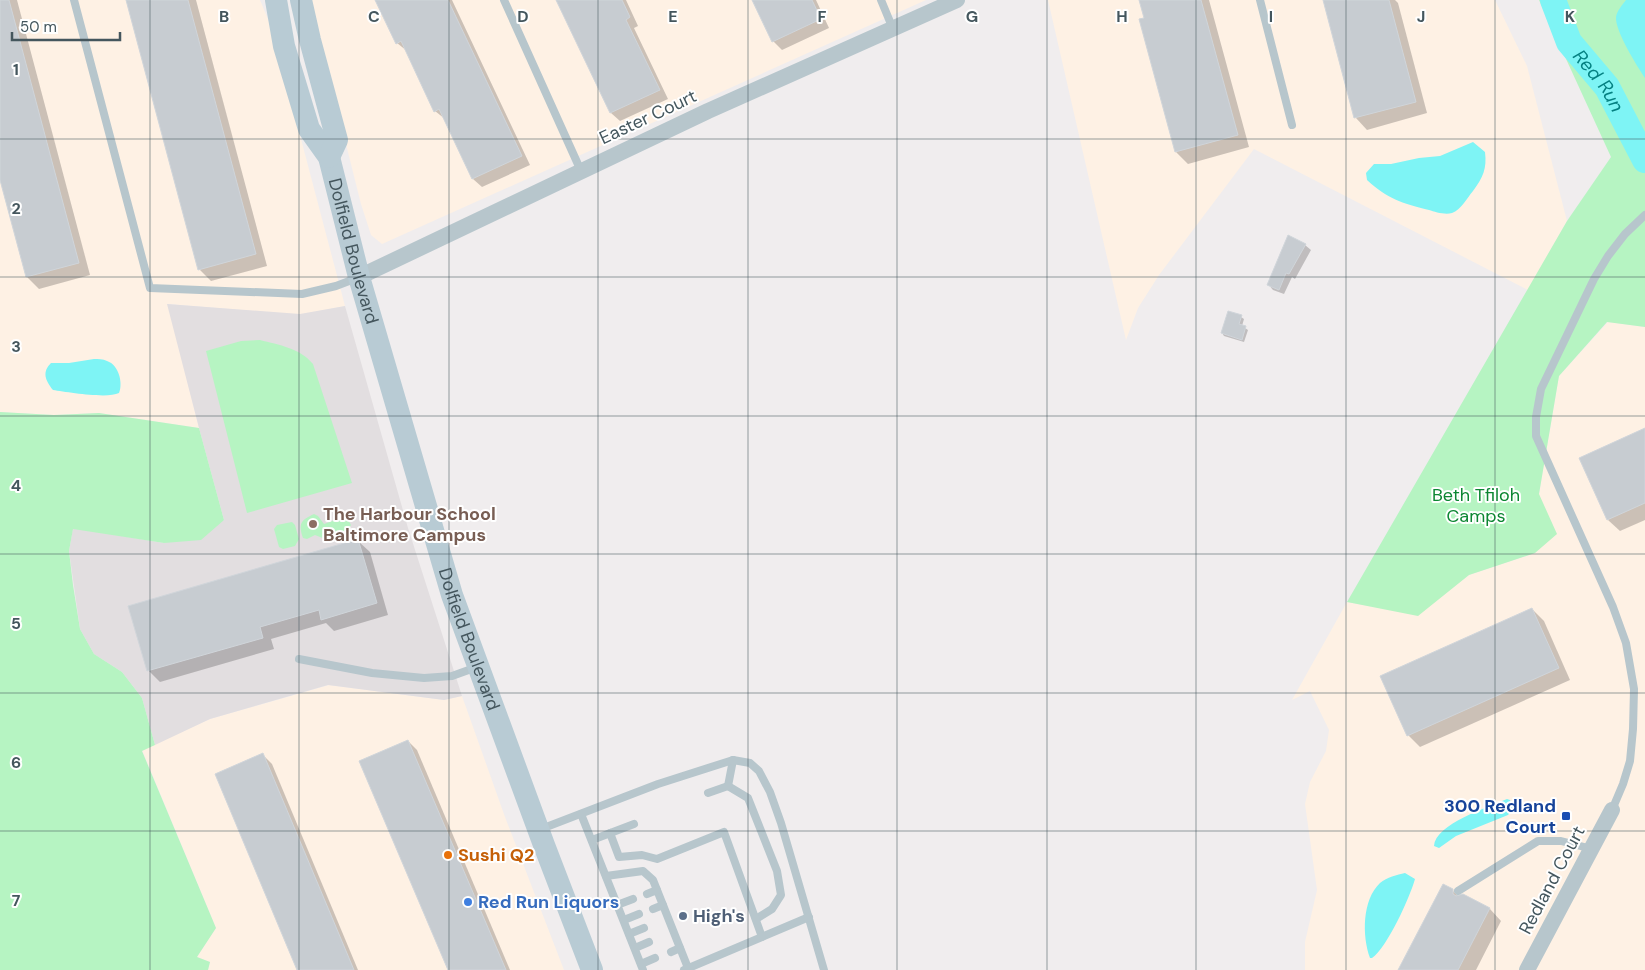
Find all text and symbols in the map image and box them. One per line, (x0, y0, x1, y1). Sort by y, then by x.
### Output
text: B (219, 6, 229, 27)
text: C (368, 6, 380, 27)
text: D (517, 6, 529, 27)
text: E (668, 6, 678, 27)
text: F (818, 6, 827, 27)
text: G (966, 6, 978, 27)
text: H (1116, 6, 1128, 27)
text: I (1269, 6, 1273, 27)
text: J (1417, 6, 1425, 27)
text: K (1565, 6, 1576, 27)
scale bar (12, 10, 120, 42)
text: 50 m (20, 17, 57, 37)
water label: Red Run (1567, 44, 1630, 116)
text: 1 (13, 59, 19, 80)
street label: Easter Court (595, 84, 701, 150)
street label: Dolfield Boulevard (323, 176, 384, 327)
text: 2 (11, 198, 21, 219)
text: 3 (11, 336, 21, 357)
text: 4 (11, 475, 21, 496)
park label: Beth Tfiloh Camps (1432, 483, 1520, 528)
place label: The Harbour School Baltimore Campus (323, 502, 496, 547)
marker: The Harbour School Baltimore Campus (307, 518, 319, 530)
street label: Dolfield Boulevard (433, 565, 505, 714)
text: 5 (11, 613, 21, 634)
text: 6 (11, 752, 21, 773)
place label: 300 Redland Court (1444, 794, 1556, 839)
marker: 300 Redland Court (1560, 810, 1572, 822)
street label: Redland Court (1513, 822, 1591, 938)
place label: Sushi Q2 (458, 843, 534, 867)
marker: Sushi Q2 (442, 849, 454, 861)
text: 7 (12, 890, 21, 911)
place label: Red Run Liquors (478, 890, 619, 914)
marker: Red Run Liquors (462, 896, 474, 908)
place label: High's (693, 904, 745, 928)
marker: High's (677, 910, 689, 922)

